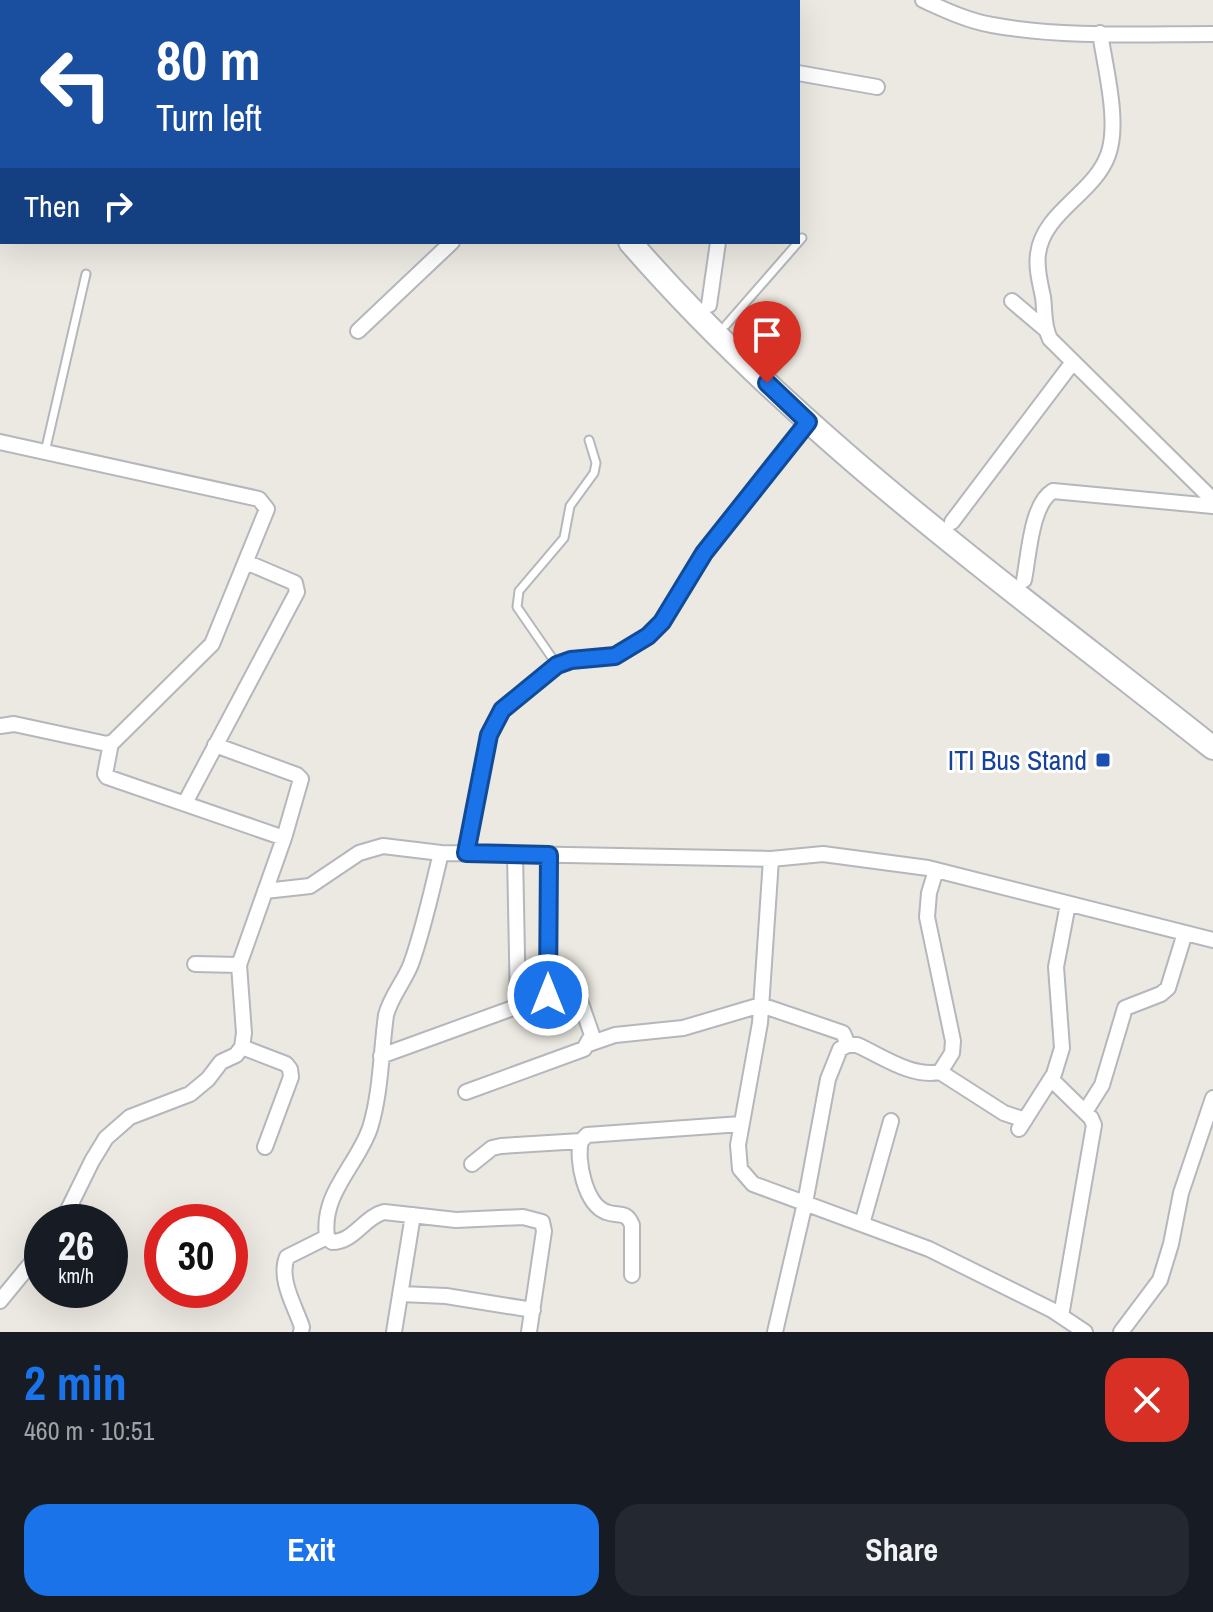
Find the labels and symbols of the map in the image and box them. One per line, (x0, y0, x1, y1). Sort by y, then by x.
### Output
pin (733, 301, 801, 383)
place label: ITI Bus Stand (948, 741, 1087, 779)
marker: ITI Bus Stand (1094, 751, 1112, 769)
position arrow (506, 953, 590, 1037)
speed limit sign: 30 (144, 1204, 248, 1308)

